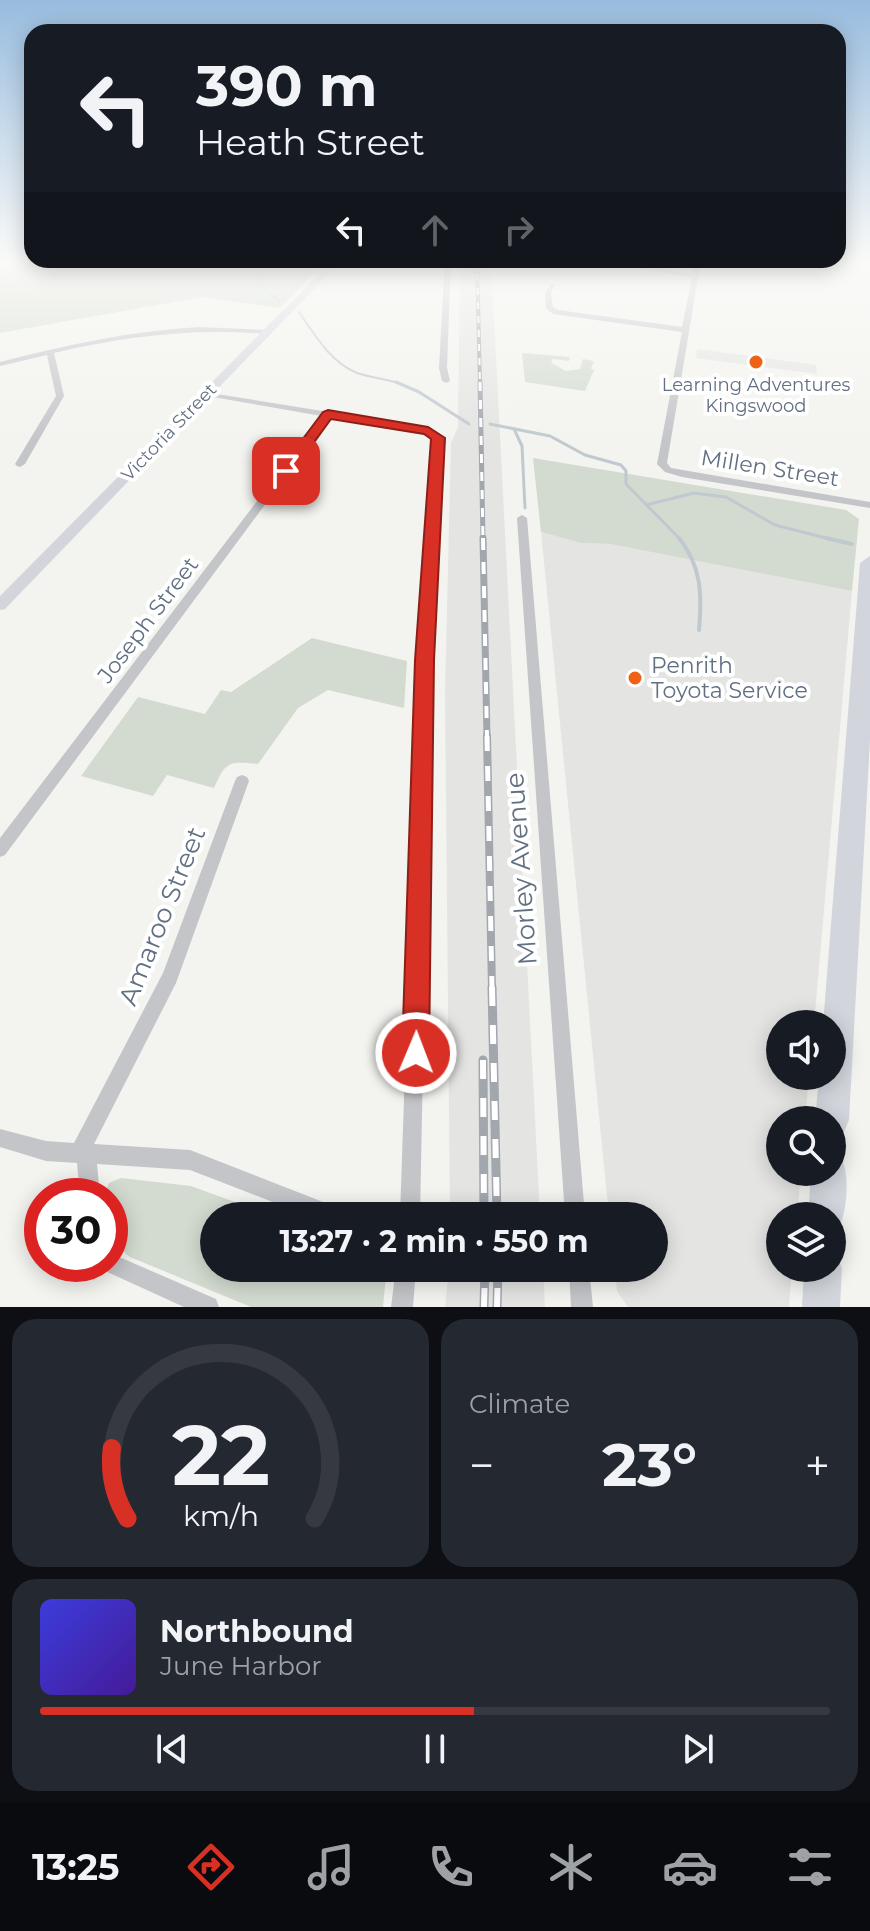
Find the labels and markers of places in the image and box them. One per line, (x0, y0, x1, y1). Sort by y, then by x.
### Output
marker: Learning Adventures Kingswood (747, 353, 765, 371)
place label: Learning Adventures Kingswood (662, 374, 851, 417)
pin (252, 437, 320, 505)
place label: Penrith Toyota Service (651, 652, 808, 704)
marker: Penrith Toyota Service (626, 669, 644, 687)

